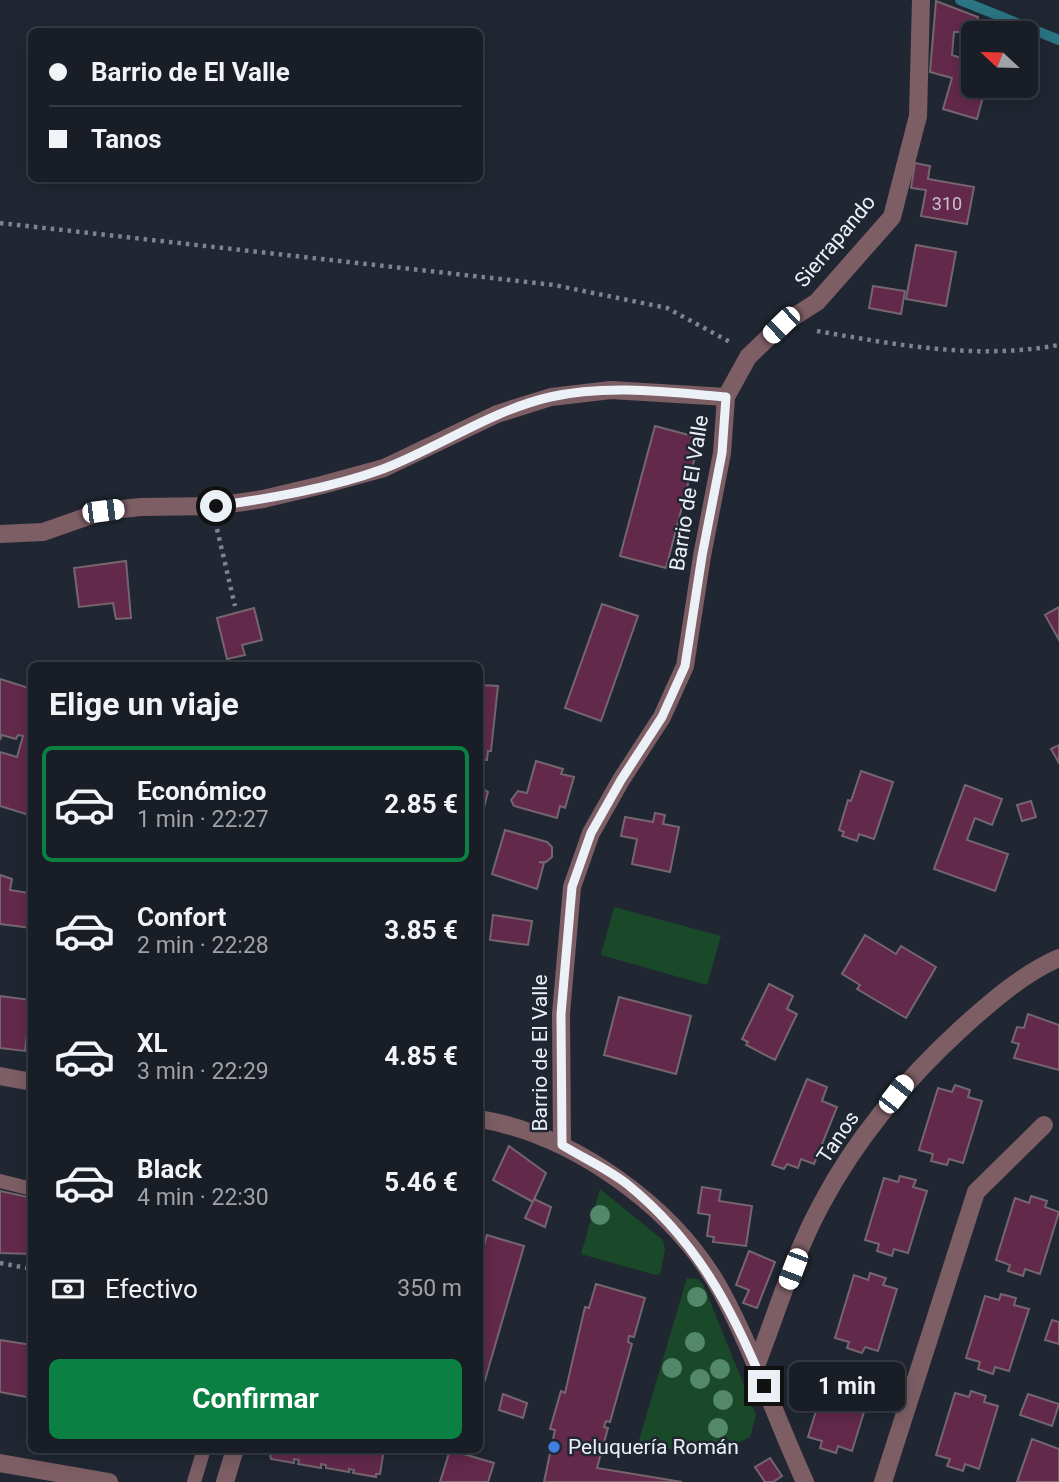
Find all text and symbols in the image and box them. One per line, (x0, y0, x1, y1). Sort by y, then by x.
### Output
north arrow (961, 21, 1038, 98)
map controls (961, 21, 1038, 98)
text: Barrio de El Valle (91, 57, 290, 87)
text: Tanos (91, 124, 162, 154)
street label: Sierrapando (790, 190, 880, 292)
house number: 310 (932, 193, 962, 214)
car (759, 303, 804, 347)
street label: Barrio de El Valle (665, 414, 713, 572)
route start (200, 490, 232, 522)
car (81, 498, 126, 524)
text: Elige un viaje (49, 685, 239, 723)
icon: car (53, 773, 116, 836)
text: Económico (137, 776, 266, 806)
text: 2.85 € (384, 789, 458, 819)
text: 1 min · 22:27 (137, 806, 269, 833)
icon: car (53, 899, 116, 962)
text: Confort (137, 902, 226, 932)
text: 3.85 € (384, 915, 458, 945)
text: 2 min · 22:28 (137, 932, 269, 959)
street label: Barrio de El Valle (528, 974, 552, 1132)
icon: car (53, 1025, 116, 1088)
text: XL (137, 1028, 168, 1058)
text: 4.85 € (384, 1041, 458, 1071)
text: 3 min · 22:29 (137, 1058, 269, 1085)
car (875, 1071, 918, 1117)
street label: Tanos (812, 1107, 864, 1167)
icon: car (53, 1151, 116, 1214)
text: Black (137, 1154, 202, 1184)
text: 5.46 € (384, 1167, 458, 1197)
text: 4 min · 22:30 (137, 1184, 269, 1211)
car (776, 1246, 811, 1292)
icon: cash (49, 1270, 87, 1308)
text: Efectivo (105, 1274, 198, 1304)
text: 350 m (397, 1275, 462, 1302)
button: Confirmar (49, 1359, 462, 1439)
callout: 1 min (788, 1362, 904, 1410)
route end (748, 1370, 780, 1402)
text: 1 min (818, 1373, 876, 1400)
place label: Peluquería Román (568, 1435, 739, 1459)
marker: Peluquería Román (546, 1439, 562, 1455)

